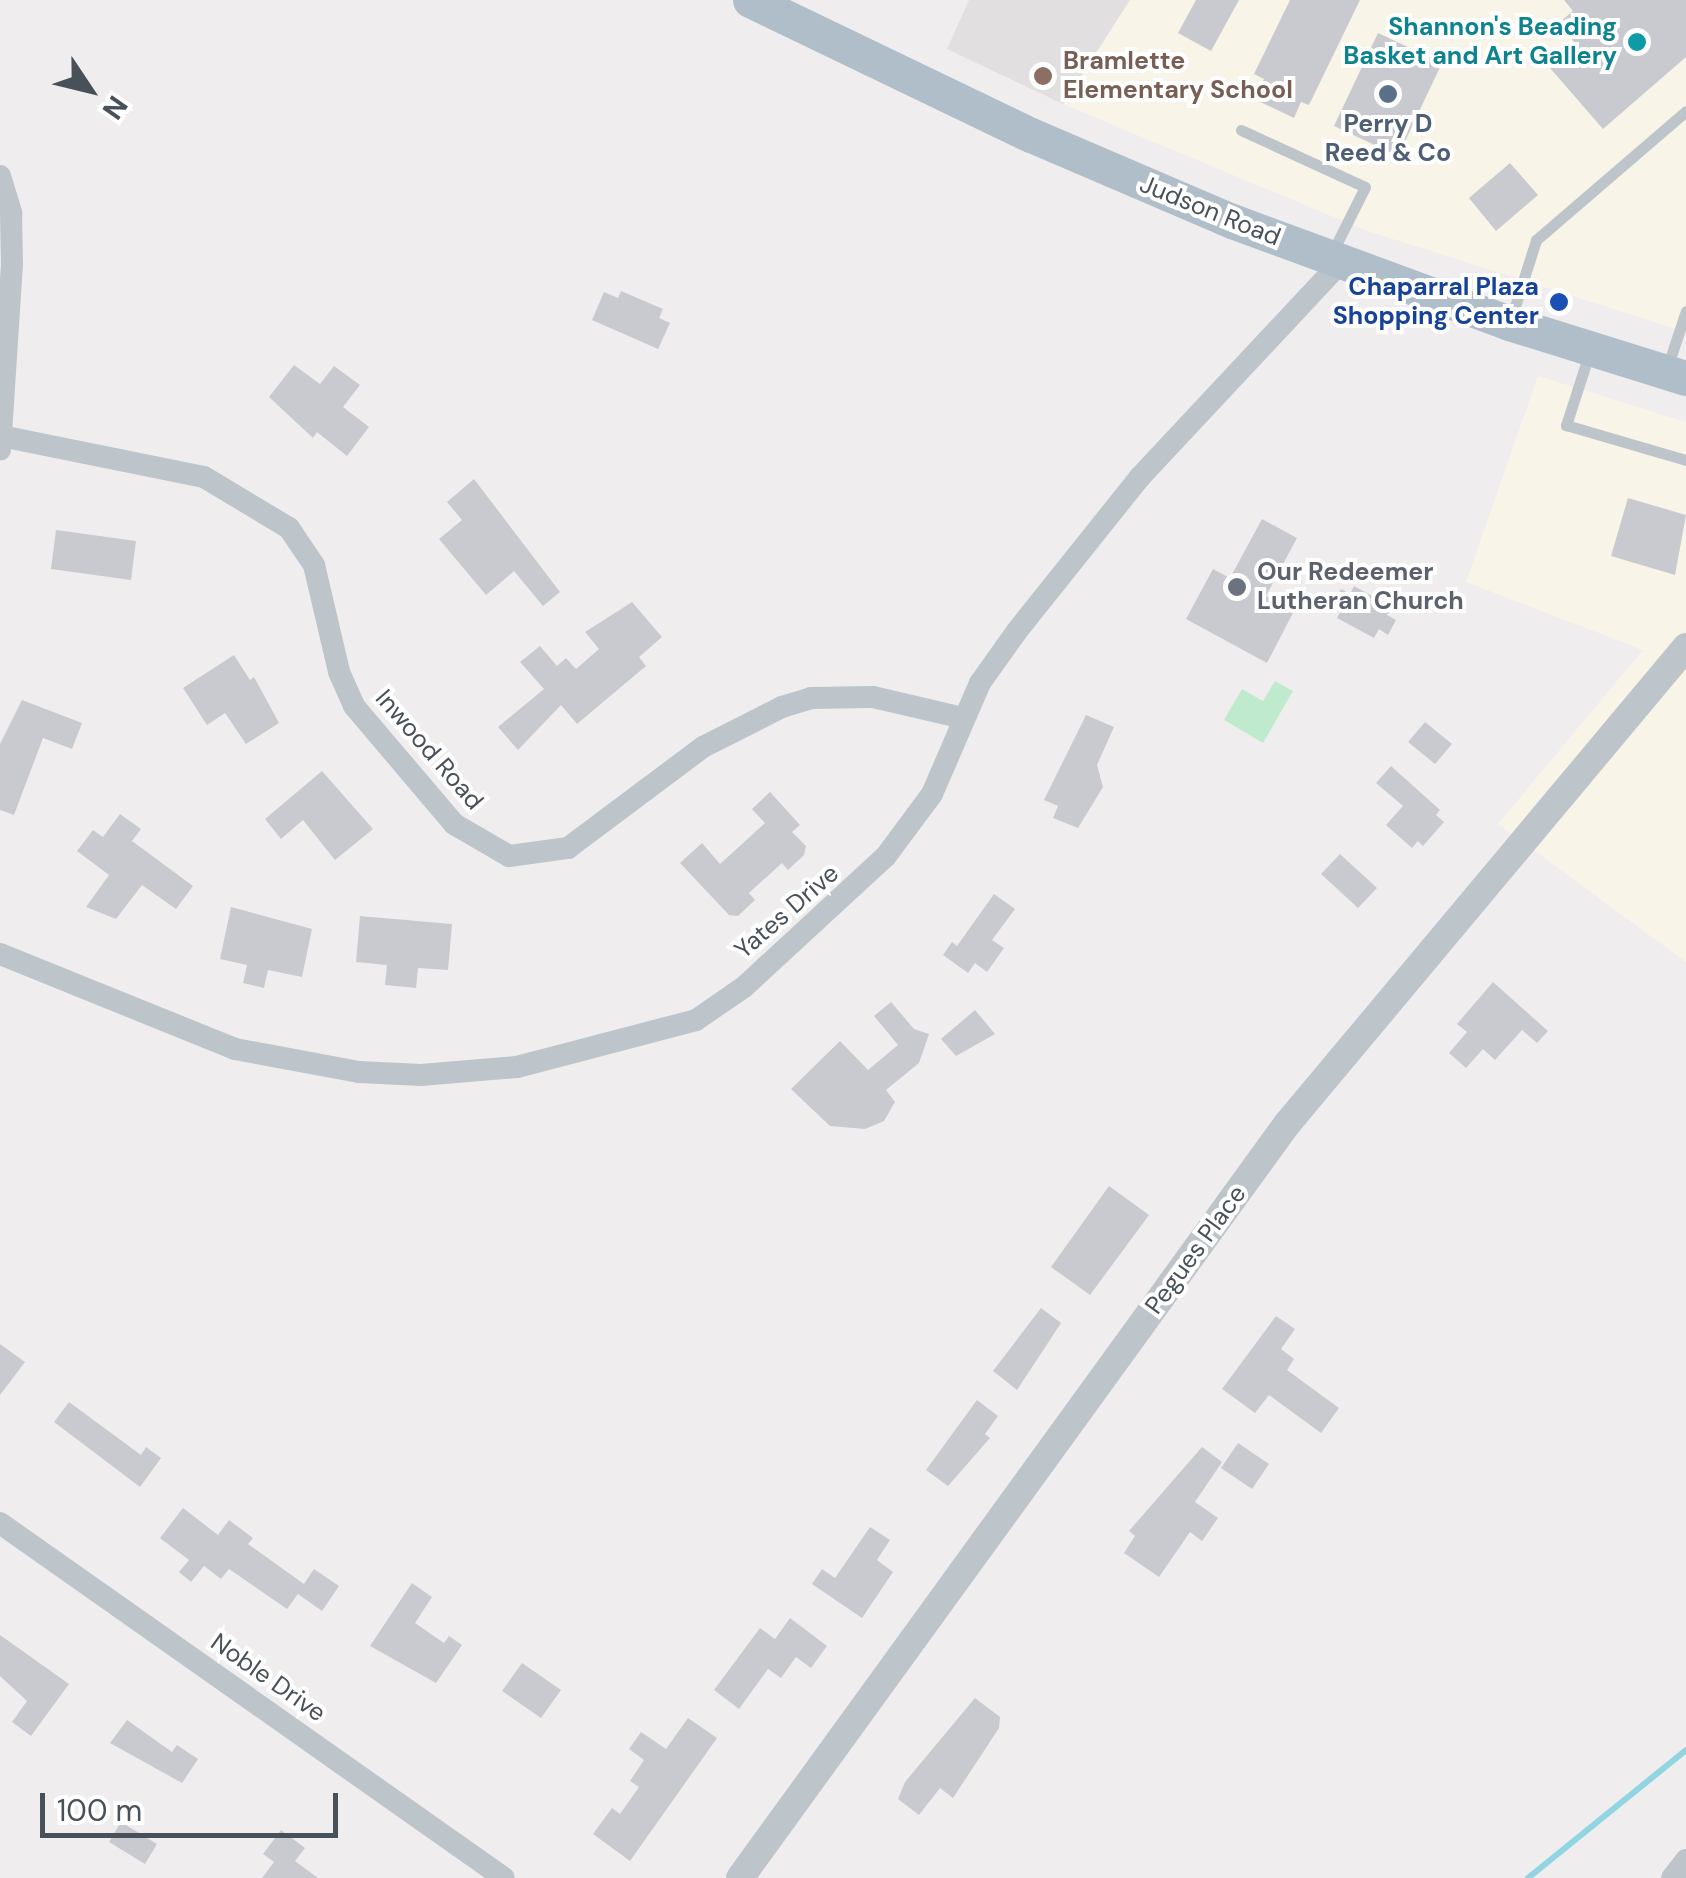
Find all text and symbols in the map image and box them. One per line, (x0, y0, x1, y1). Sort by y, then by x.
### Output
place label: Shannon's Beading Basket and Art Gallery (1343, 13, 1617, 72)
marker: Shannon's Beading Basket and Art Gallery (1626, 31, 1648, 53)
north arrow (40, 40, 140, 140)
place label: Bramlette Elementary School (1063, 47, 1293, 106)
marker: Bramlette Elementary School (1032, 65, 1054, 87)
marker: Perry D Reed & Co (1377, 83, 1399, 105)
text: N (94, 89, 136, 126)
place label: Perry D Reed & Co (1325, 110, 1451, 169)
street label: Judson Road (1135, 169, 1285, 253)
place label: Chaparral Plaza Shopping Center (1333, 273, 1539, 332)
marker: Chaparral Plaza Shopping Center (1548, 291, 1570, 313)
place label: Our Redeemer Lutheran Church (1257, 558, 1464, 617)
marker: Our Redeemer Lutheran Church (1226, 576, 1248, 598)
street label: Inwood Road (369, 684, 489, 816)
street label: Yates Drive (729, 859, 845, 965)
street label: Pegues Place (1139, 1180, 1253, 1320)
street label: Noble Drive (205, 1627, 331, 1729)
scale bar (45, 1773, 342, 1835)
text: 100 m (57, 1791, 142, 1830)

